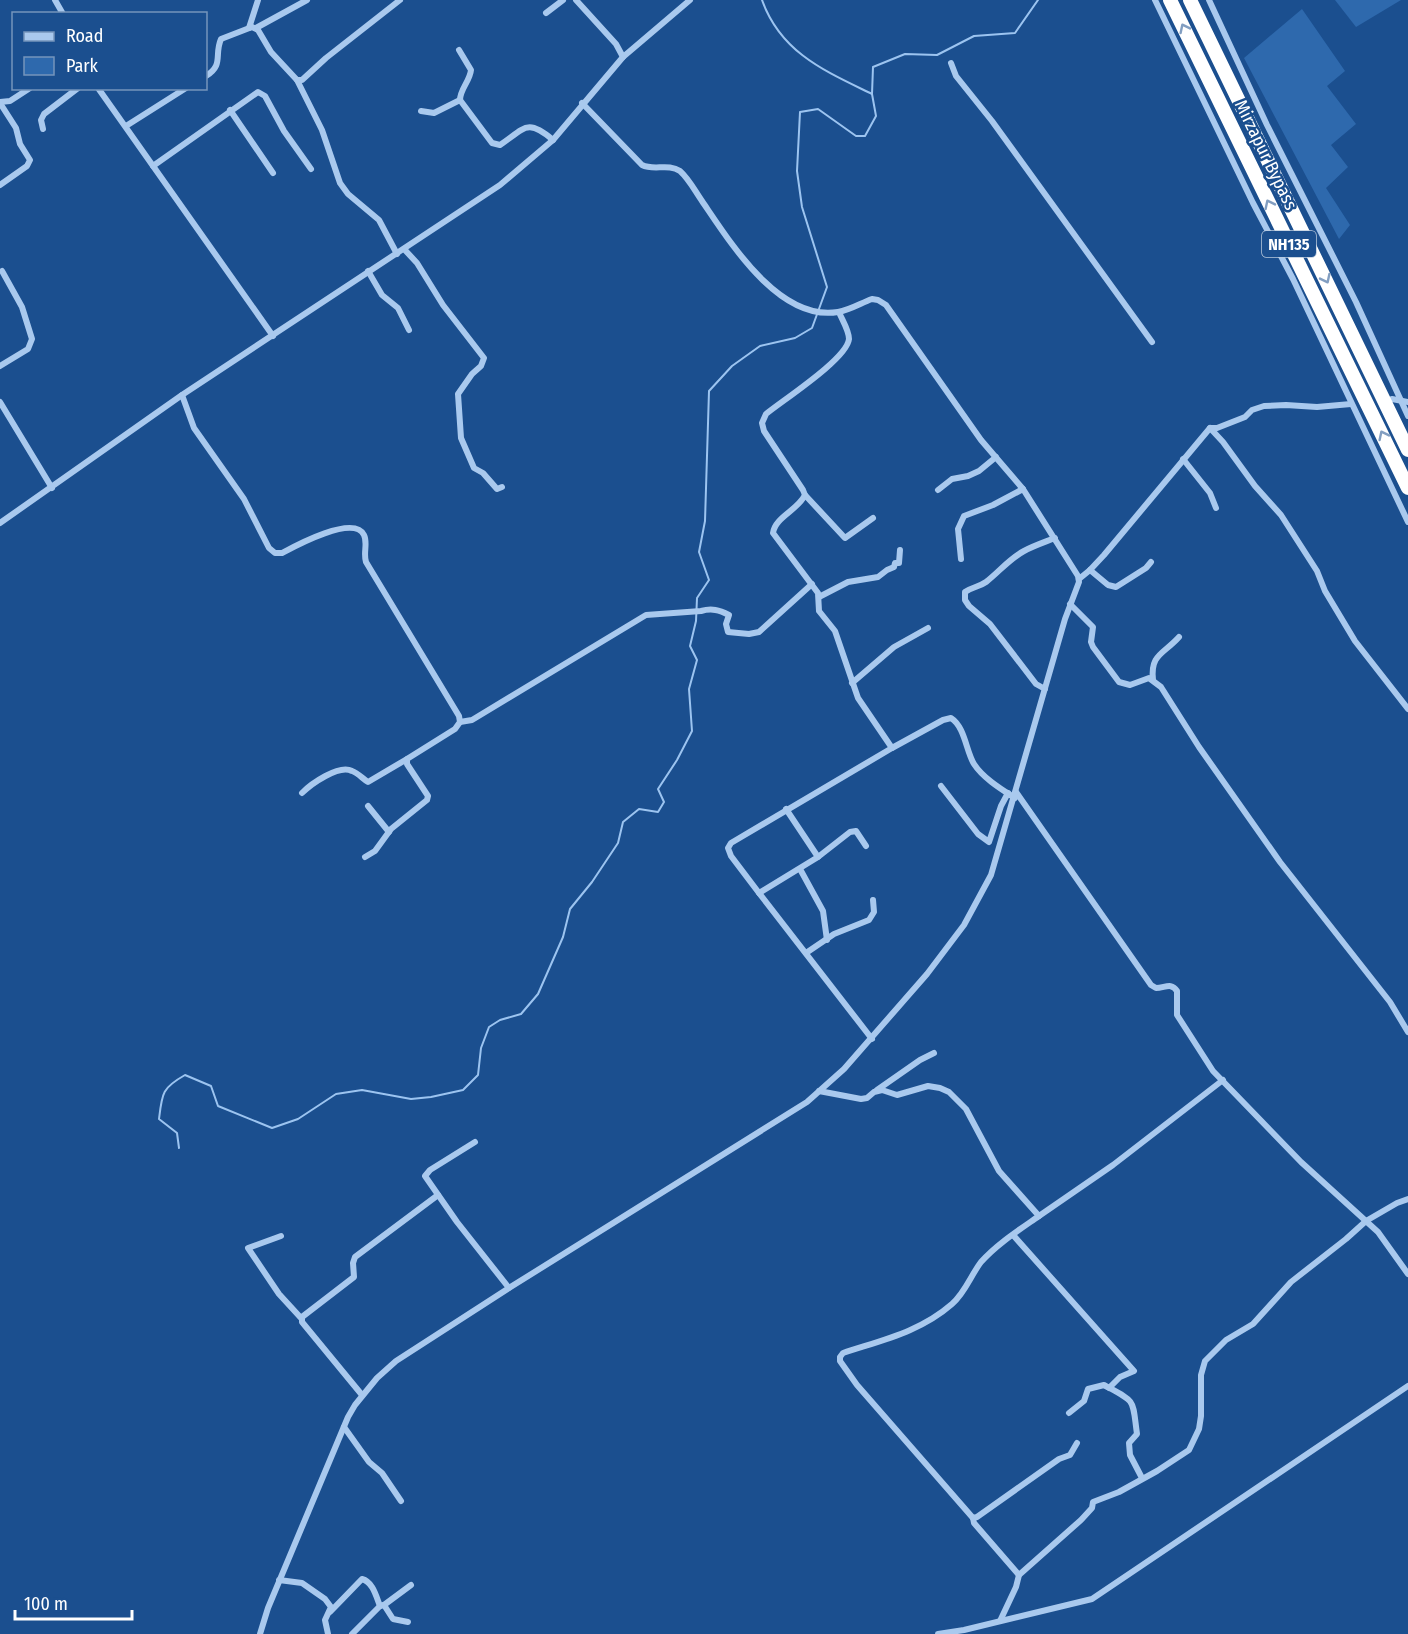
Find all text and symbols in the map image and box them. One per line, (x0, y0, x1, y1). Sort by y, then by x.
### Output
legend (12, 12, 207, 90)
one-way arrow (1179, 24, 1191, 35)
text: Road (66, 25, 103, 47)
text: Park (66, 55, 99, 77)
street label: Mirzapur Bypass (1230, 96, 1302, 214)
one-way arrow (1265, 199, 1277, 210)
road number: NH135 (1262, 231, 1316, 257)
one-way arrow (1318, 273, 1330, 284)
one-way arrow (1378, 431, 1390, 442)
scale bar (15, 1583, 132, 1621)
text: 100 m (24, 1593, 68, 1615)

